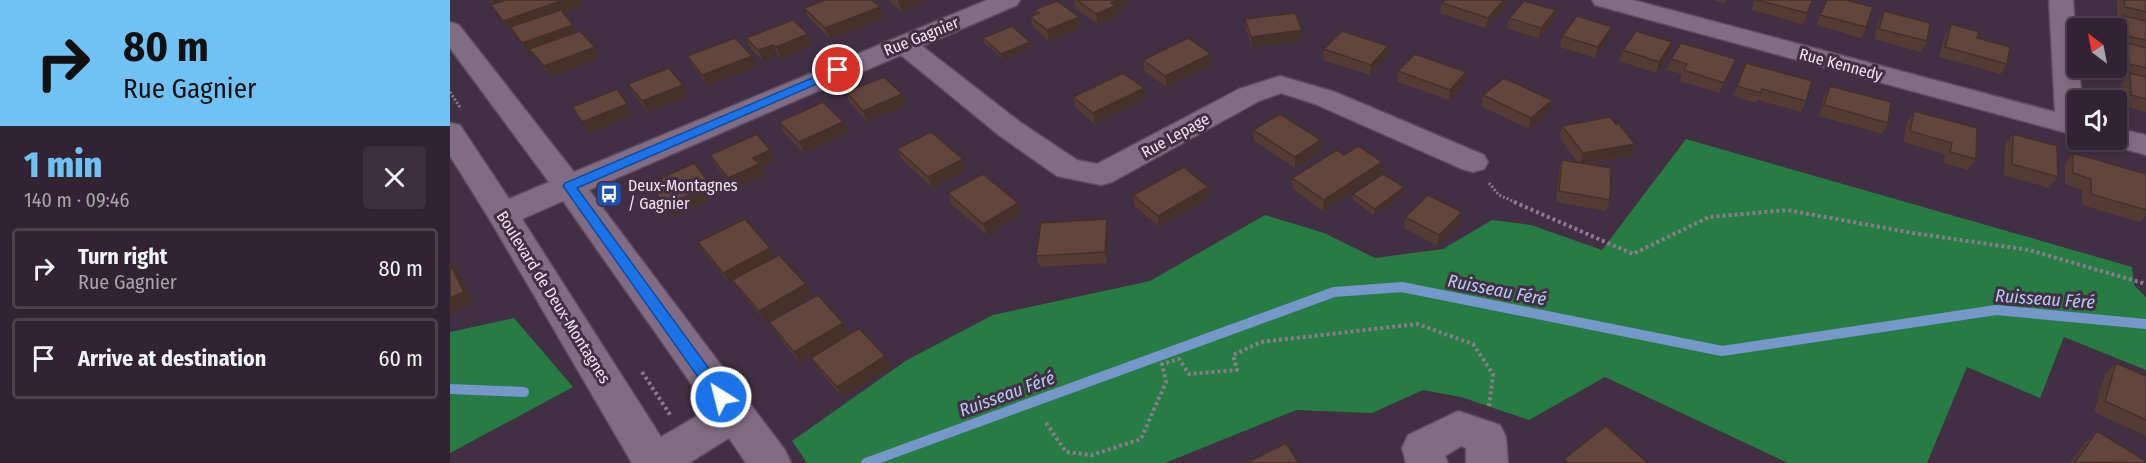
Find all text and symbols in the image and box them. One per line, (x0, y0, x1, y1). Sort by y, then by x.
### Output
street label: Rue Gagnier (881, 13, 962, 60)
north arrow (2067, 18, 2127, 78)
map controls (2067, 18, 2127, 150)
text: 80 m (123, 22, 209, 72)
icon: right (24, 24, 102, 102)
pin (812, 44, 863, 95)
street label: Rue Kennedy (1797, 44, 1885, 85)
icon: arrive (821, 53, 854, 86)
text: Rue Gagnier (123, 73, 256, 105)
button: sound (2067, 90, 2127, 150)
street label: Rue Lepage (1138, 109, 1213, 162)
text: 1 min (24, 143, 102, 187)
button: close (363, 146, 426, 209)
place label: Deux-Montagnes / Gagnier (628, 176, 738, 213)
bus stop icon: Deux-Montagnes / Gagnier (594, 179, 624, 209)
text: 140 m · 09:46 (24, 188, 129, 212)
street label: Boulevard de Deux-Montagnes (493, 208, 615, 387)
text: Turn right (78, 243, 167, 270)
icon: right (27, 252, 60, 285)
text: 80 m (378, 255, 423, 282)
text: Rue Gagnier (78, 270, 177, 294)
water label: Ruisseau Féré (1446, 270, 1549, 310)
water label: Ruisseau Féré (1994, 285, 2096, 313)
icon: arrive (27, 342, 60, 375)
text: Arrive at destination (78, 345, 266, 372)
text: 60 m (379, 345, 423, 372)
position arrow (689, 365, 753, 429)
water label: Ruisseau Féré (956, 366, 1058, 421)

